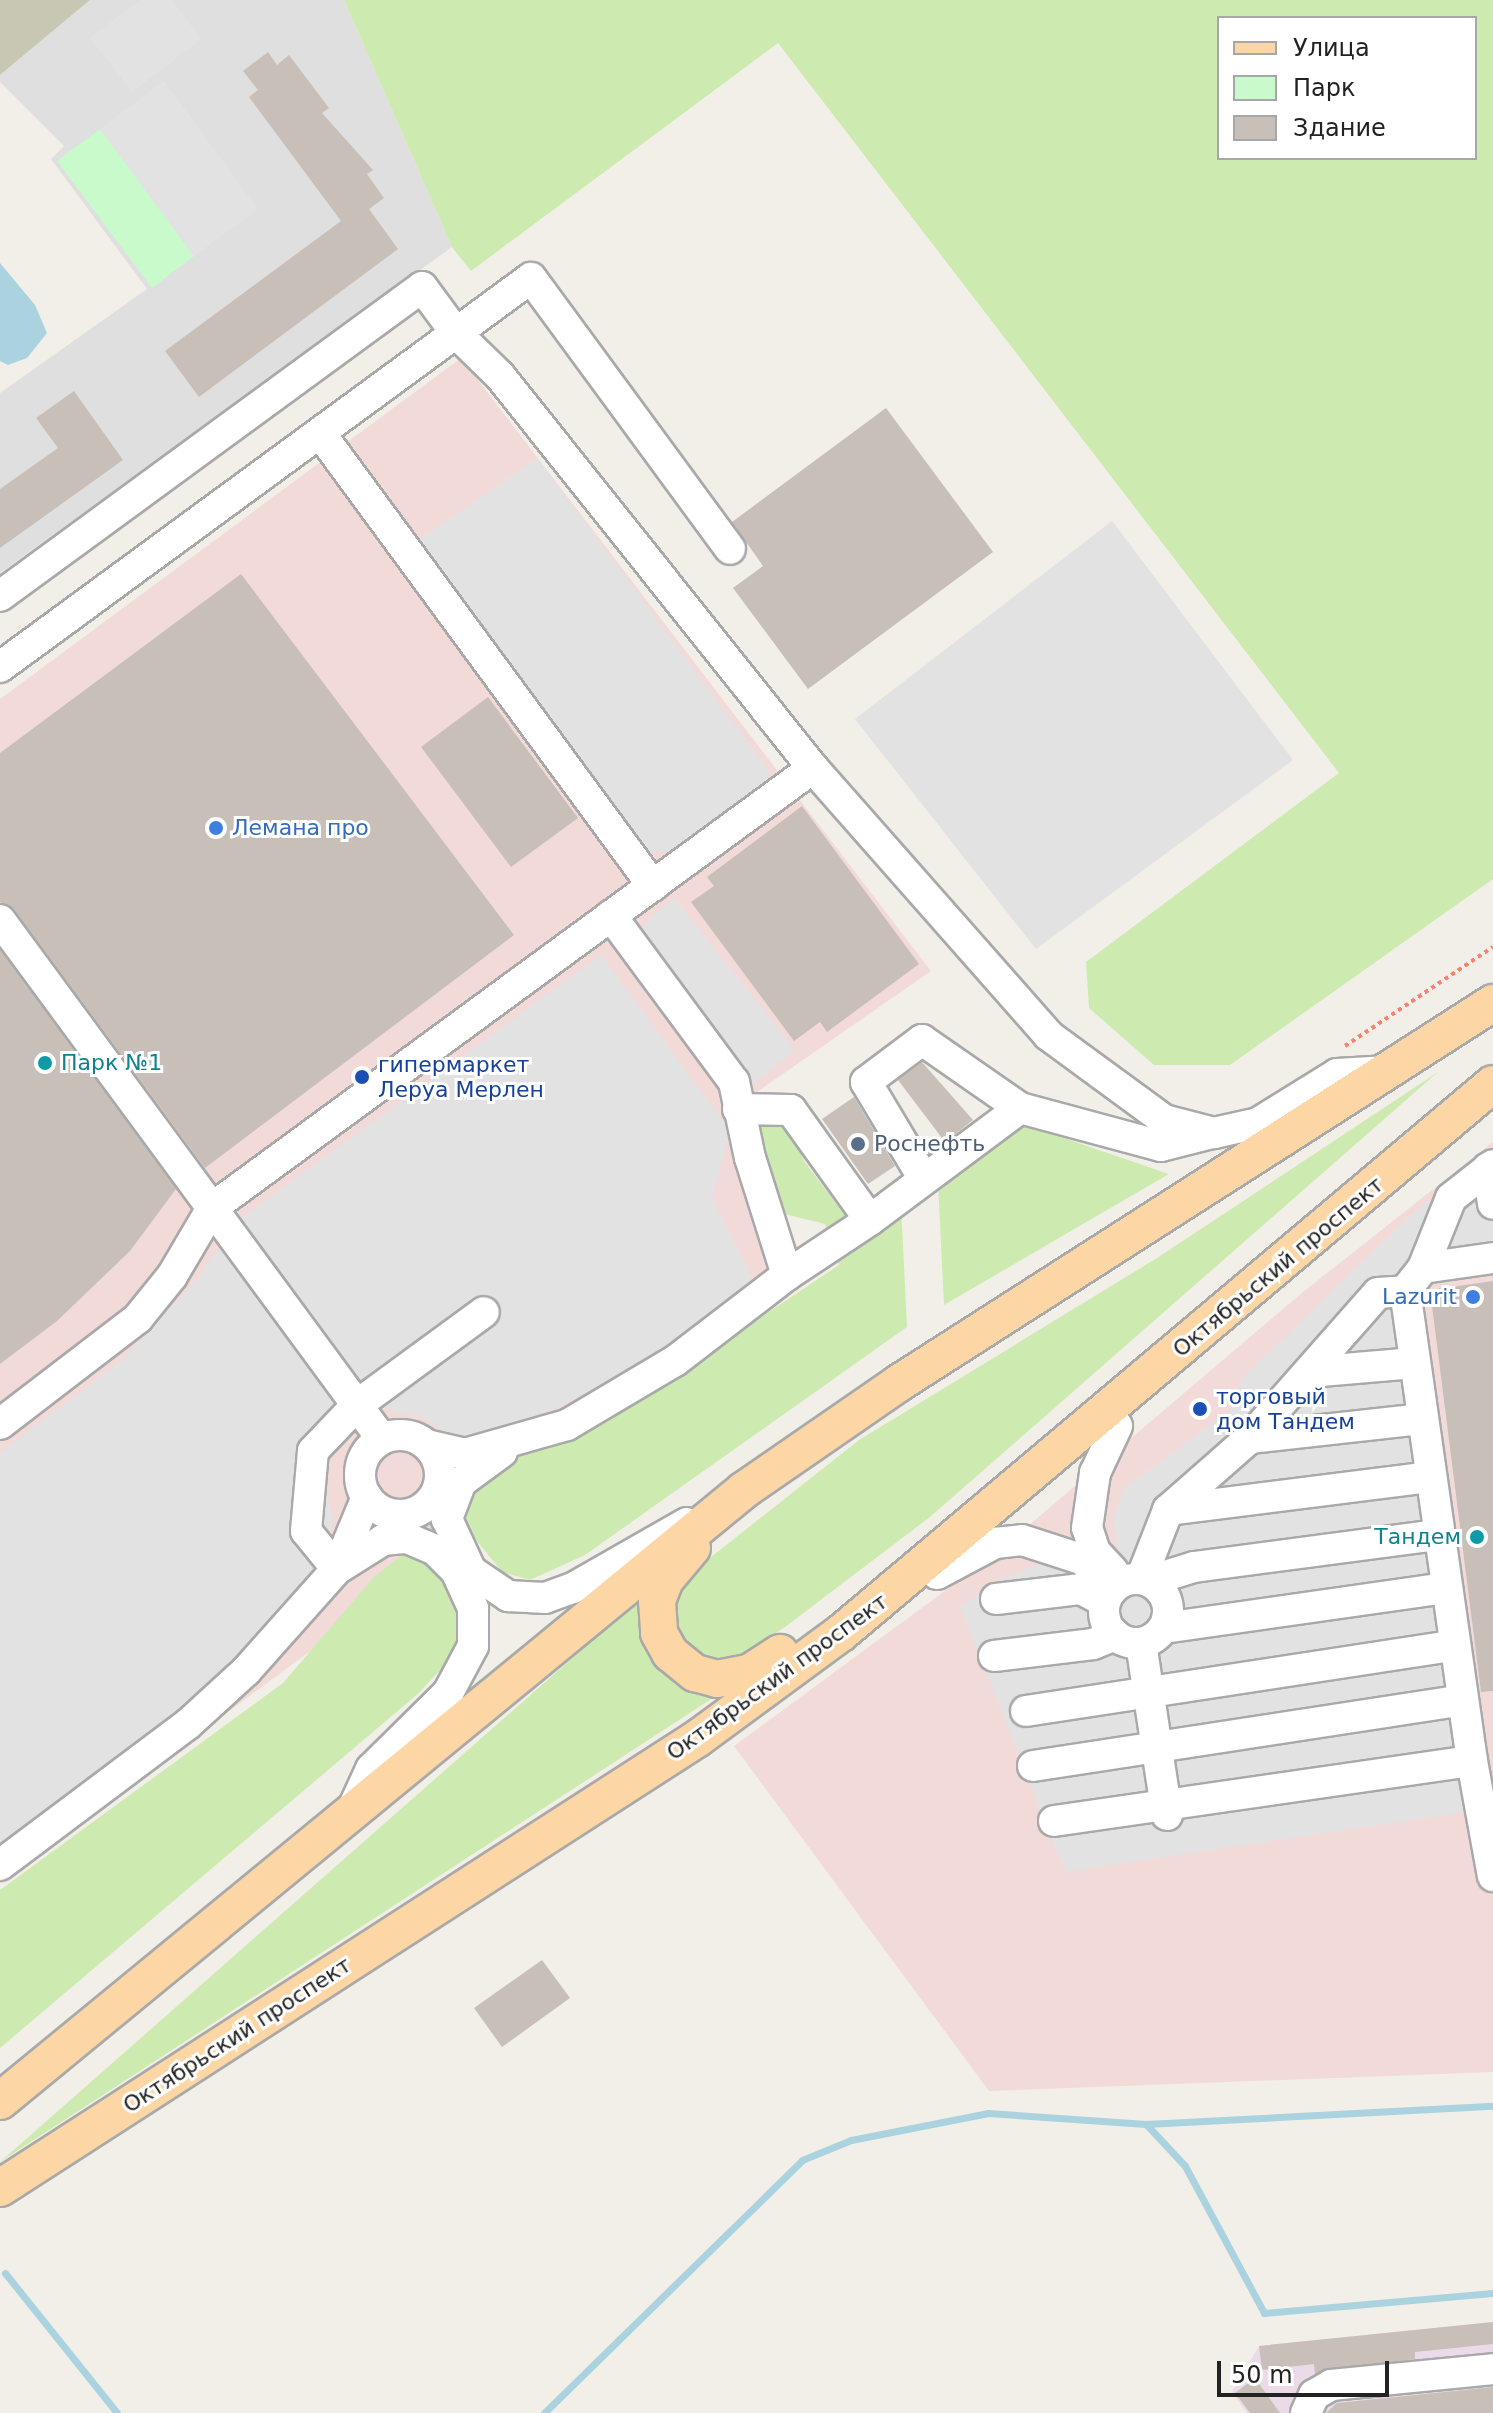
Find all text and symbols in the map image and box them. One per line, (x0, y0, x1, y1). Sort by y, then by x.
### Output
legend (1217, 16, 1477, 160)
text: Улица (1293, 34, 1370, 62)
text: Парк (1293, 74, 1355, 102)
text: Здание (1293, 114, 1386, 142)
place label: Лемана про (232, 815, 369, 841)
marker: Лемана про (207, 819, 225, 837)
place label: Парк №1 (61, 1050, 162, 1076)
place label: гипермаркет Леруа Мерлен (378, 1051, 544, 1102)
marker: Парк №1 (36, 1054, 54, 1072)
marker: гипермаркет Леруа Мерлен (353, 1068, 371, 1086)
place label: Роснефть (874, 1131, 985, 1157)
marker: Роснефть (849, 1135, 867, 1153)
street label: Октябрьский проспект (1168, 1171, 1388, 1363)
place label: Lazurit (1382, 1284, 1457, 1310)
marker: Lazurit (1464, 1288, 1482, 1306)
place label: торговый дом Тандем (1216, 1383, 1355, 1434)
marker: торговый дом Тандем (1191, 1400, 1209, 1418)
place label: Тандем (1374, 1524, 1461, 1550)
marker: Тандем (1468, 1528, 1486, 1546)
street label: Октябрьский проспект (662, 1588, 892, 1766)
street label: Октябрьский проспект (118, 1951, 356, 2119)
scale bar (1221, 2345, 1393, 2395)
text: 50 m (1231, 2361, 1293, 2389)

